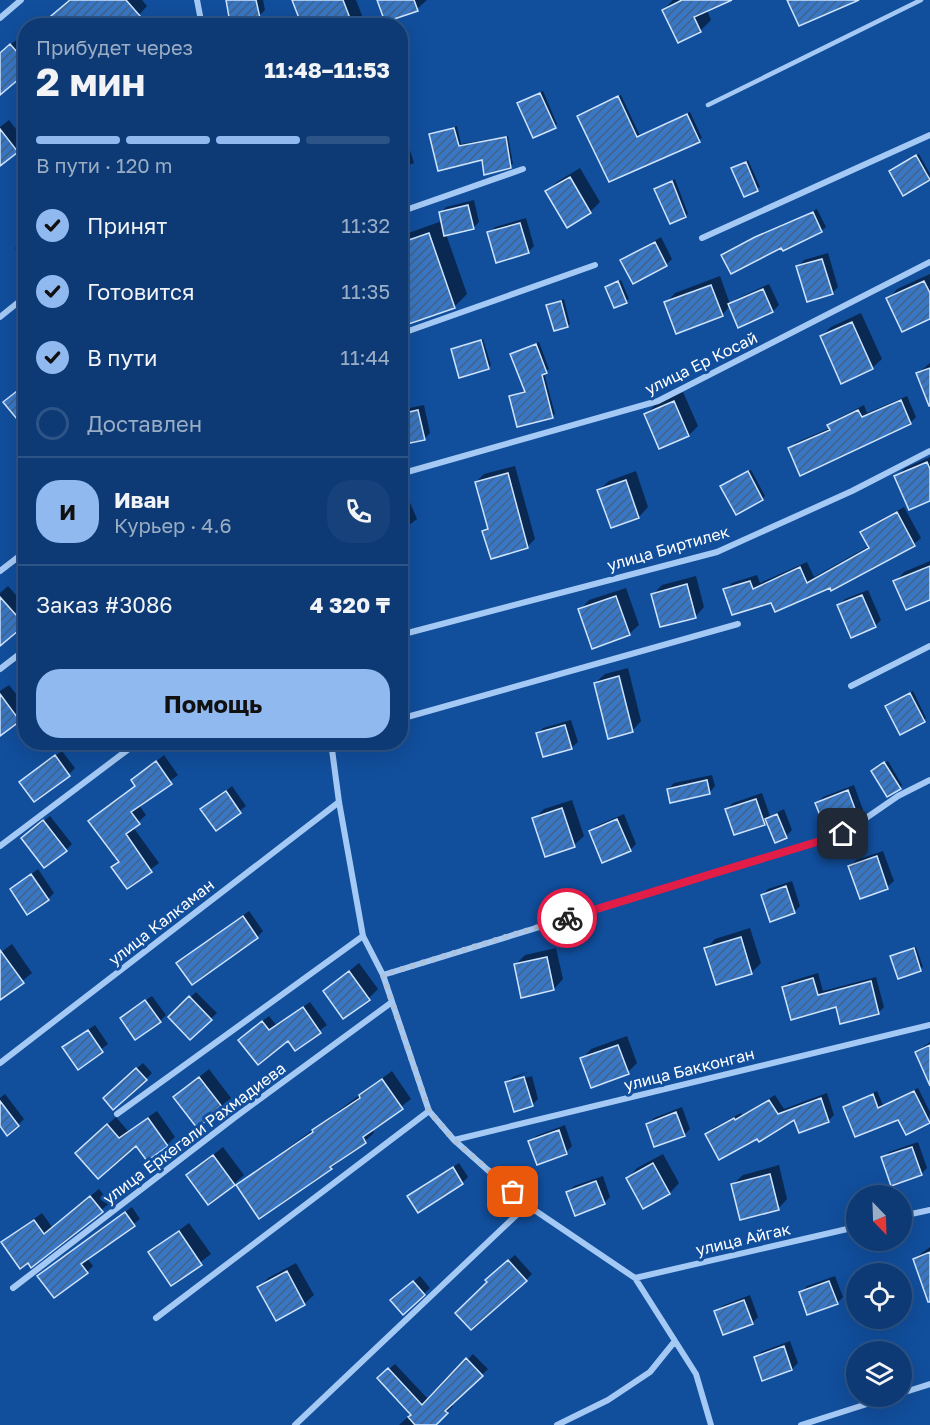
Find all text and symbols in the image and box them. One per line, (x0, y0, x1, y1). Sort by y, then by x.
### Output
text: Прибудет через (36, 35, 193, 59)
text: 11:48–11:53 (264, 56, 390, 83)
text: 2 мин (36, 58, 145, 105)
text: В пути · 120 m (36, 153, 172, 177)
icon: check (36, 209, 69, 242)
text: Принят (87, 212, 167, 239)
text: 11:32 (341, 213, 390, 237)
icon: check (36, 275, 69, 308)
text: Готовится (87, 278, 195, 305)
text: 11:35 (341, 279, 390, 303)
street label: улица Ер Косай (642, 327, 760, 399)
icon: check (36, 341, 69, 374)
text: В пути (87, 344, 157, 371)
text: 11:44 (340, 345, 390, 369)
text: Доставлен (87, 410, 202, 437)
button: phone (327, 480, 390, 543)
text: Иван (114, 486, 170, 513)
text: И (59, 498, 76, 525)
text: Курьер · 4.6 (114, 513, 232, 537)
street label: улица Биртилек (604, 521, 732, 575)
text: Заказ #3086 (36, 591, 173, 618)
text: 4 320 ₸ (310, 591, 390, 618)
button: Помощь (36, 669, 390, 738)
pin (817, 808, 868, 859)
icon: home (826, 817, 859, 850)
street label: улица Калкаман (104, 874, 218, 970)
courier (537, 888, 597, 948)
icon: bike (551, 902, 584, 935)
street label: улица Бакконган (622, 1043, 756, 1095)
street label: улица Еркегали Рахмадиева (99, 1058, 289, 1208)
pin (487, 1166, 538, 1217)
icon: bag (496, 1175, 529, 1208)
north arrow (846, 1185, 912, 1251)
map controls (846, 1185, 912, 1407)
street label: улица Айгак (694, 1218, 792, 1260)
button: locate (846, 1263, 912, 1329)
button: layers (846, 1341, 912, 1407)

